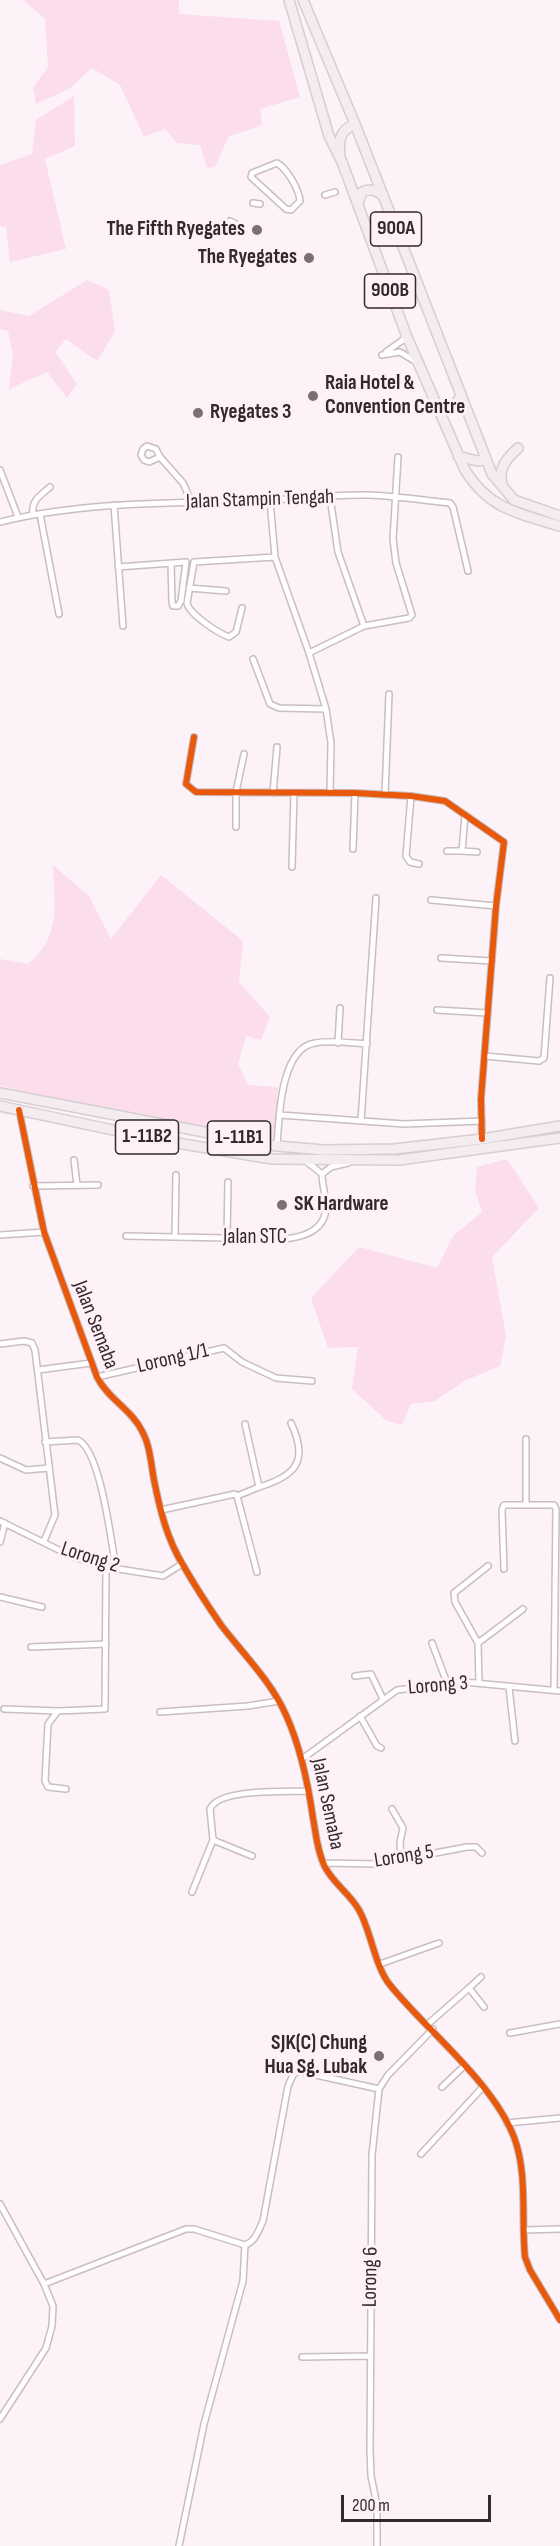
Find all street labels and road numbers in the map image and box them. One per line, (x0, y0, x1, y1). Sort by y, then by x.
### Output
road number: 900A (370, 212, 422, 246)
road number: 900B (364, 274, 416, 308)
street label: Jalan Stampin Tengah (185, 485, 335, 515)
road number: 1-11B2 (116, 1120, 178, 1154)
road number: 1-11B1 (208, 1121, 270, 1155)
street label: Jalan STC (223, 1225, 287, 1251)
street label: Jalan Semaba (67, 1277, 123, 1373)
street label: Lorong 1/1 (135, 1339, 211, 1379)
street label: Lorong 2 (58, 1537, 122, 1579)
street label: Lorong 3 (407, 1671, 469, 1701)
street label: Jalan Semaba (305, 1756, 349, 1852)
street label: Lorong 5 (373, 1840, 435, 1874)
street label: Lorong 6 (358, 2247, 384, 2307)

